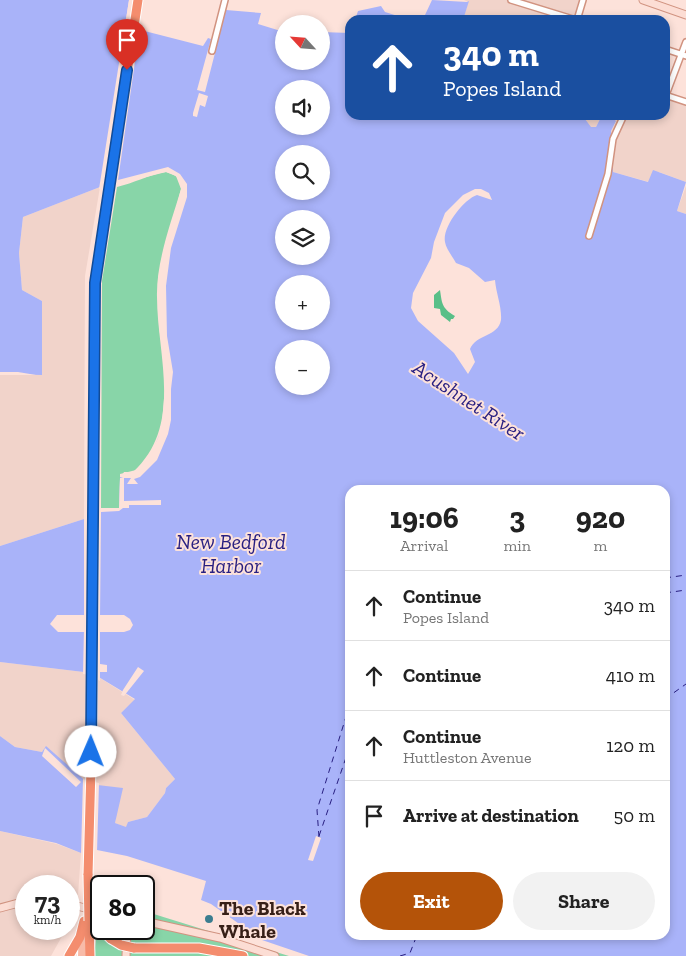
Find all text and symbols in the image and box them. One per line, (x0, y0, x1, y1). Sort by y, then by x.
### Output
north arrow (275, 15, 330, 70)
map controls (275, 15, 330, 395)
pin (106, 19, 148, 70)
icon: arrive (113, 26, 141, 54)
text: 340 m (443, 33, 539, 75)
icon: ahead (360, 35, 425, 100)
text: Popes Island (443, 75, 561, 102)
button: sound (275, 80, 330, 135)
button: search (275, 145, 330, 200)
button: layers (275, 210, 330, 265)
button: + (275, 275, 330, 330)
button: − (275, 340, 330, 395)
water label: Acushnet River (407, 354, 530, 446)
text: 19:06 (390, 500, 459, 536)
text: 3 (509, 500, 525, 536)
text: 920 (576, 500, 625, 536)
water label: New Bedford Harbor (176, 529, 286, 578)
text: Arrival (400, 536, 448, 555)
text: min (504, 536, 531, 555)
text: m (594, 536, 607, 555)
text: Continue (403, 585, 481, 608)
icon: ahead (360, 592, 388, 620)
text: 340 m (604, 594, 655, 617)
text: Popes Island (403, 608, 489, 627)
icon: ahead (360, 662, 388, 690)
text: Continue (403, 664, 481, 687)
text: 410 m (606, 664, 655, 687)
position arrow (64, 725, 116, 777)
text: Continue (403, 725, 481, 748)
icon: ahead (360, 732, 388, 760)
text: 120 m (606, 734, 655, 757)
text: Huttleston Avenue (403, 748, 532, 767)
icon: arrive (360, 802, 388, 830)
text: Arrive at destination (403, 804, 579, 827)
text: 50 m (614, 804, 655, 827)
button: Exit (360, 872, 503, 930)
button: Share (513, 872, 655, 930)
speed limit sign: 80 (90, 875, 155, 940)
text: 73 (35, 886, 60, 916)
place label: The Black Whale (219, 896, 306, 943)
text: km/h (34, 913, 61, 927)
marker: The Black Whale (203, 913, 215, 925)

